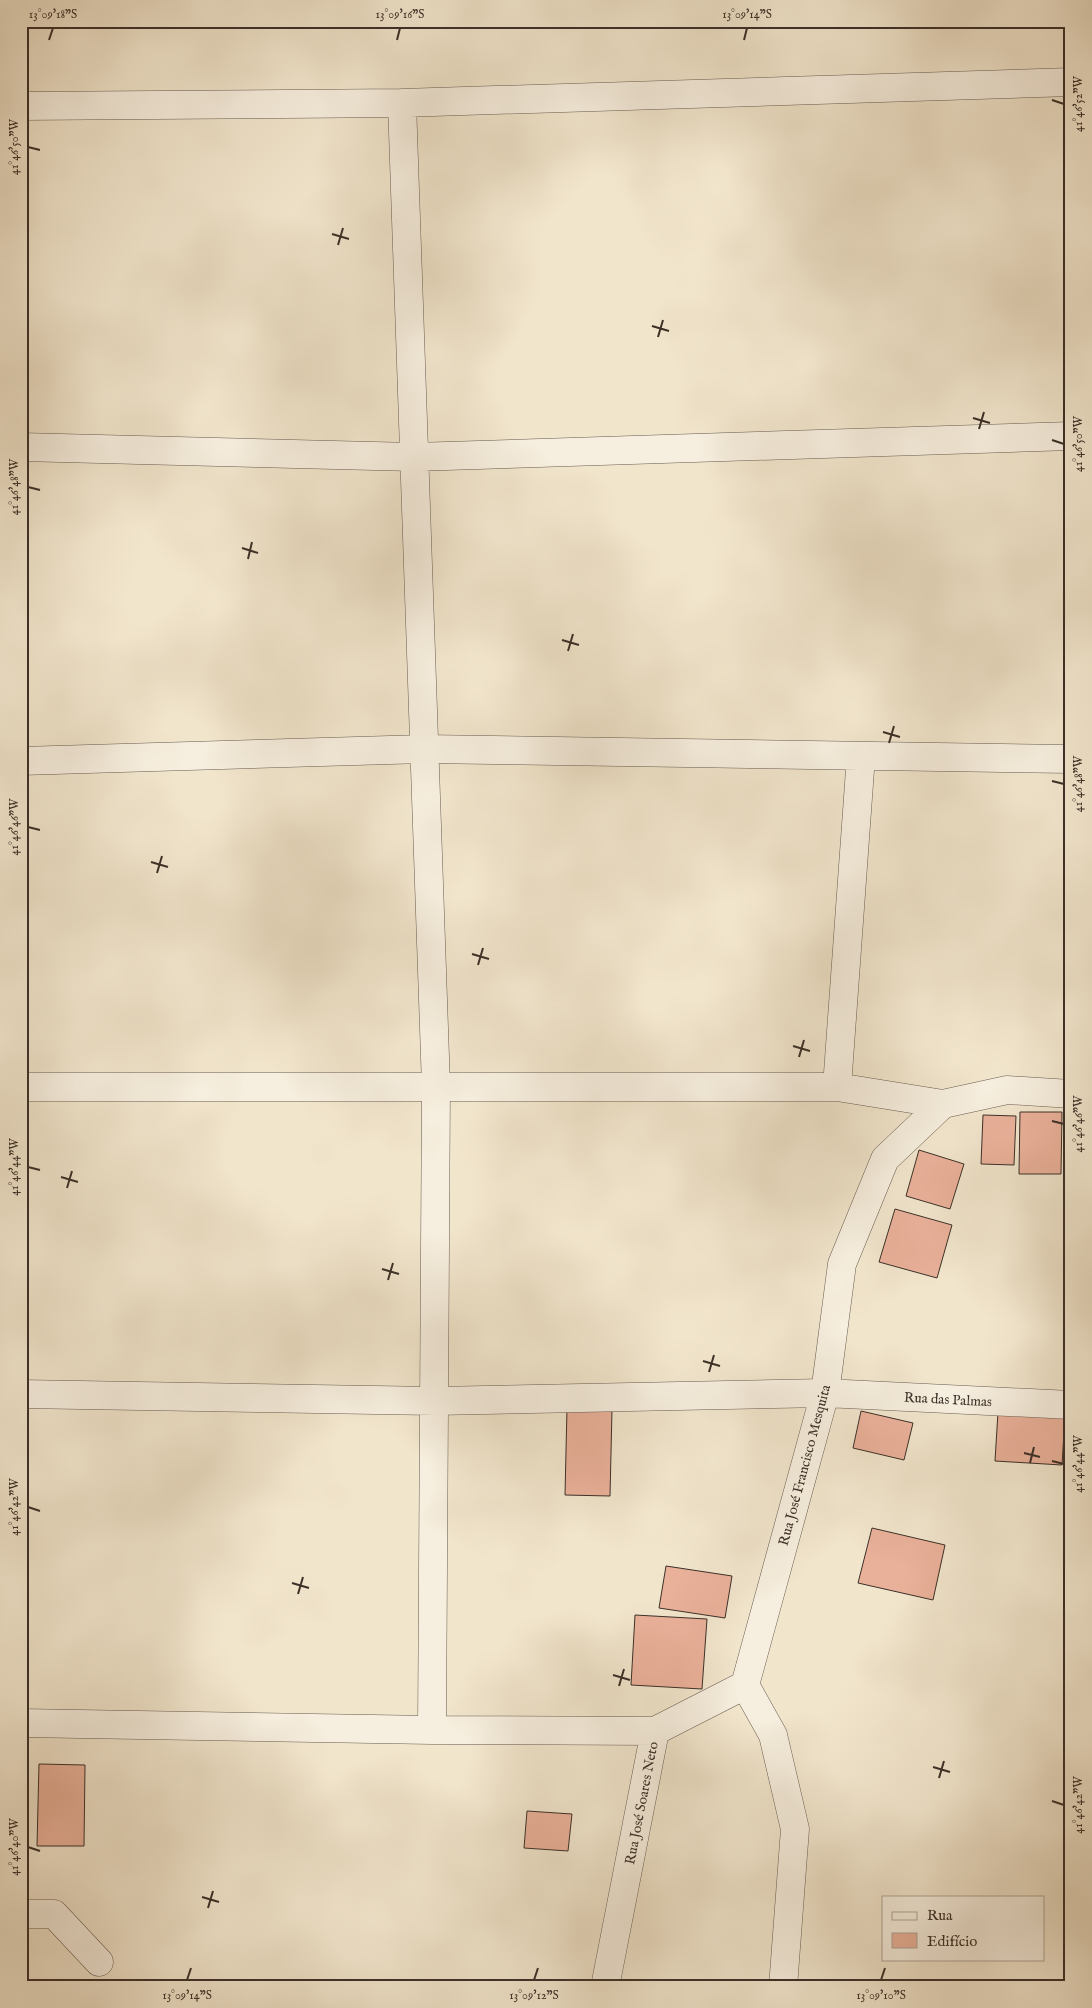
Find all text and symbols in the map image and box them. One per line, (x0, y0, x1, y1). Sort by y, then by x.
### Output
text: 13°09'18"S (29, 7, 77, 22)
text: 13°09'16"S (376, 7, 424, 22)
text: 13°09'14"S (722, 7, 772, 22)
text: 41°46'52"W (1071, 76, 1086, 132)
text: 41°46'50"W (7, 118, 22, 175)
text: 41°46'50"W (1071, 415, 1086, 472)
text: 41°46'48"W (7, 458, 22, 515)
text: 41°46'48"W (1071, 755, 1086, 812)
text: 41°46'46"W (7, 798, 22, 855)
text: 41°46'46"W (1071, 1095, 1086, 1152)
text: 41°46'44"W (7, 1138, 22, 1196)
street label: Rua José Francisco Mesquita (775, 1382, 835, 1548)
street label: Rua das Palmas (903, 1389, 992, 1411)
text: 41°46'44"W (1071, 1435, 1086, 1493)
text: 41°46'42"W (7, 1478, 22, 1536)
street label: Rua José Soares Neto (621, 1740, 663, 1866)
text: 41°46'42"W (1071, 1776, 1086, 1834)
text: 41°46'40"W (7, 1818, 22, 1876)
legend (882, 1896, 1044, 1960)
text: Rua (927, 1906, 953, 1925)
text: Edifício (927, 1932, 977, 1951)
text: 13°09'14"S (162, 1988, 212, 2003)
text: 13°09'12"S (509, 1988, 559, 2003)
text: 13°09'10"S (856, 1988, 906, 2003)

